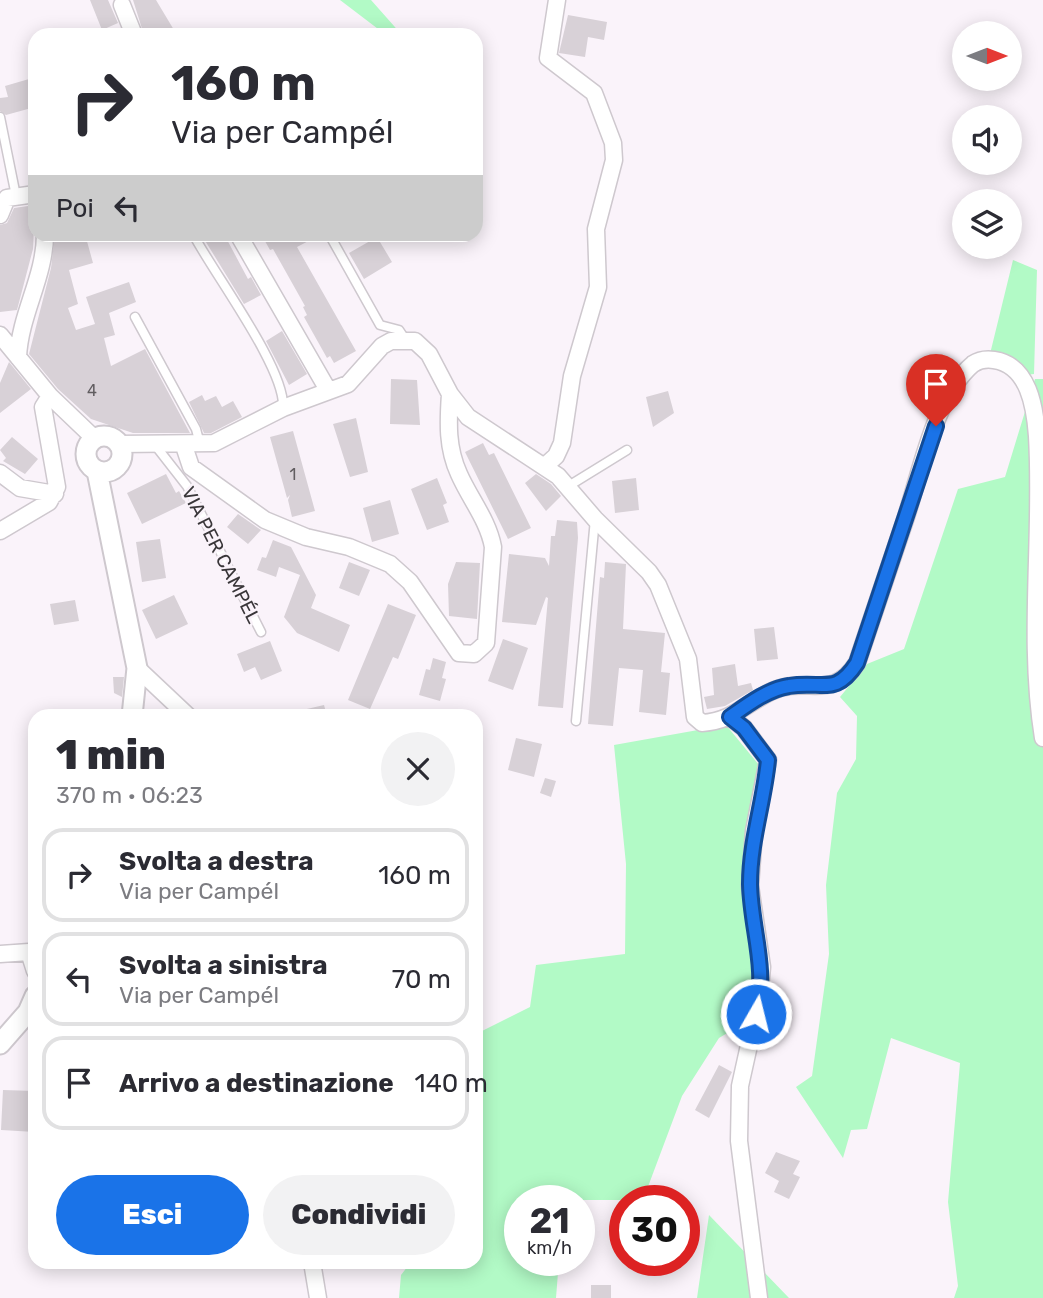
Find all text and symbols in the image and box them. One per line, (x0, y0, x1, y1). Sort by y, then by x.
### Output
north arrow (952, 21, 1022, 91)
map controls (952, 21, 1022, 259)
text: 160 m (171, 54, 316, 112)
icon: right (56, 56, 147, 147)
button: sound (952, 105, 1022, 175)
text: Via per Campél (171, 113, 394, 151)
icon: left (108, 189, 146, 227)
button: layers (952, 189, 1022, 259)
text: Poi (56, 193, 94, 224)
pin (906, 354, 966, 426)
icon: arrive (917, 365, 955, 403)
house number: 4 (87, 381, 97, 400)
house number: 1 (290, 465, 296, 484)
street label: VIA PER CAMPÉL (177, 483, 265, 627)
text: 1 min (56, 730, 166, 780)
button: close (381, 732, 455, 806)
text: 370 m · 06:23 (56, 781, 203, 809)
text: Svolta a destra (119, 846, 314, 877)
icon: right (60, 856, 98, 894)
text: 160 m (378, 860, 451, 891)
text: Via per Campél (119, 877, 279, 905)
text: Svolta a sinistra (119, 950, 328, 981)
icon: left (60, 960, 98, 998)
text: 70 m (392, 964, 451, 995)
position arrow (719, 977, 793, 1051)
text: Via per Campél (119, 981, 279, 1009)
icon: arrive (60, 1064, 98, 1102)
text: Arrivo a destinazione (119, 1068, 394, 1099)
text: 140 m (415, 1068, 488, 1099)
button: Esci (56, 1175, 249, 1255)
button: Condividi (263, 1175, 455, 1255)
speed limit sign: 30 (609, 1185, 700, 1276)
text: 21 (529, 1200, 570, 1242)
text: km/h (527, 1237, 572, 1259)

